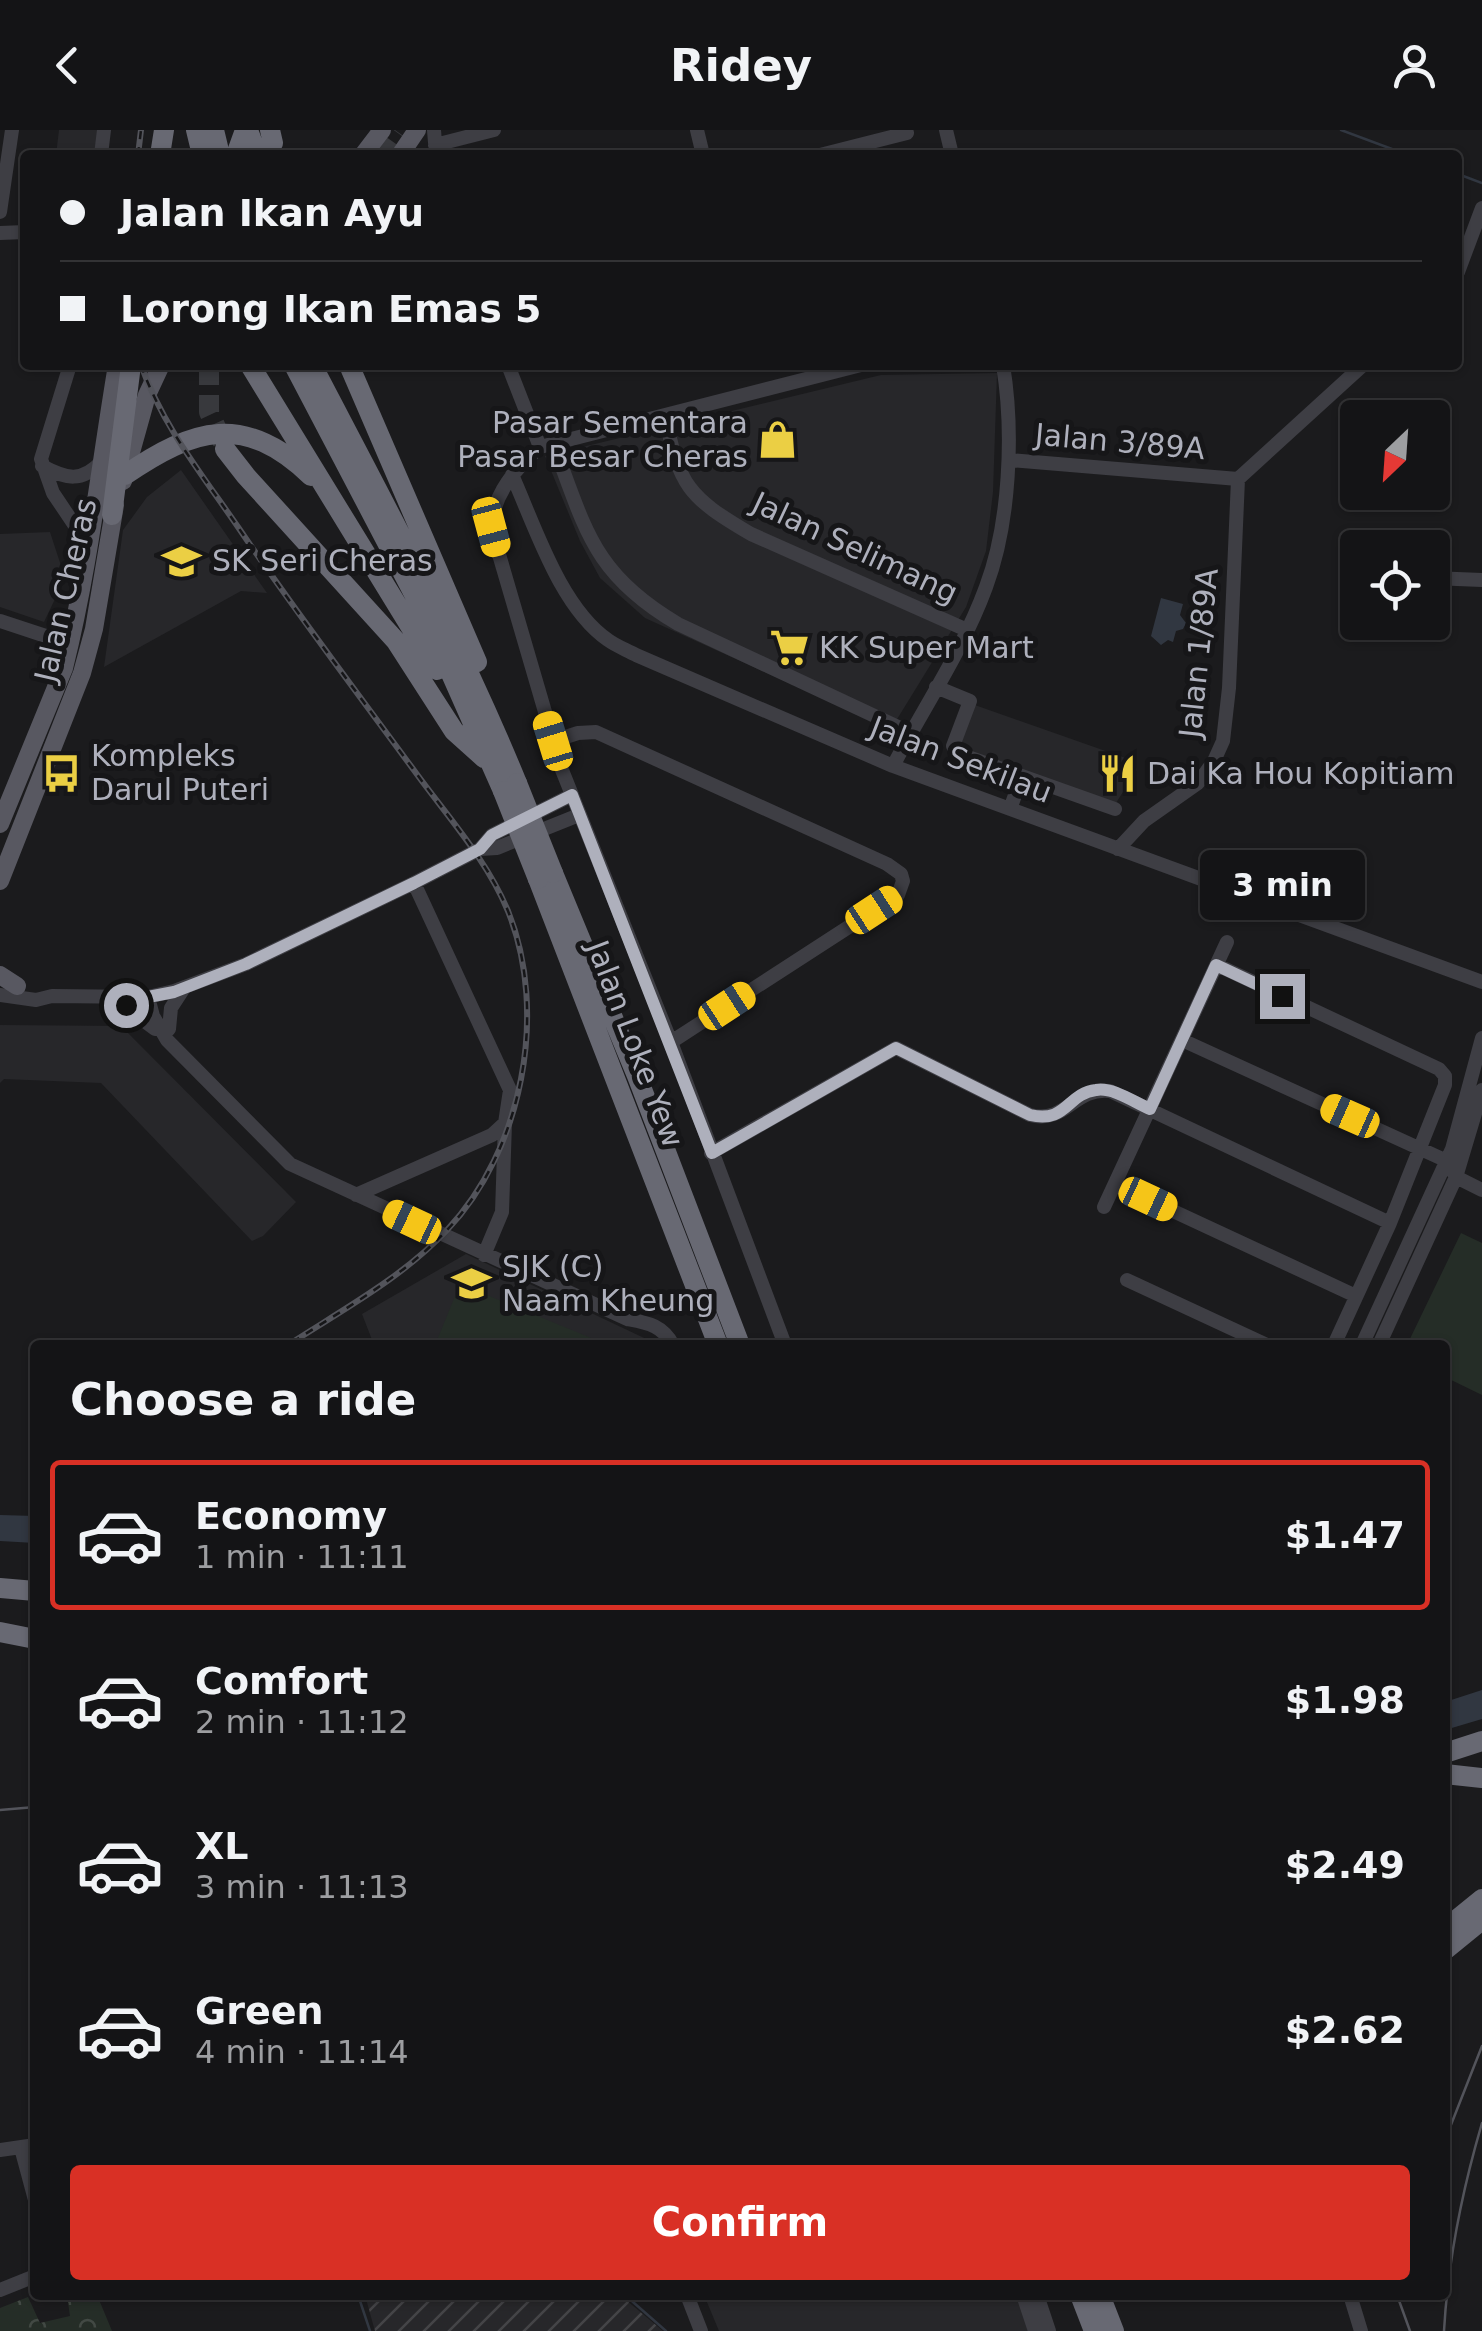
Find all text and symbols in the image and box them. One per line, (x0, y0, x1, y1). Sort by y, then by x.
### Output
icon: back (40, 38, 95, 93)
icon: person (1387, 38, 1442, 93)
text: Ridey (670, 39, 812, 92)
text: Jalan Ikan Ayu (120, 191, 424, 235)
text: Lorong Ikan Emas 5 (120, 287, 541, 331)
north arrow (1340, 400, 1450, 510)
map controls (1340, 400, 1450, 640)
place label: Pasar Sementara Pasar Besar Cheras (457, 405, 748, 474)
street label: Jalan 3/89A (1032, 416, 1207, 466)
shop icon: Pasar Sementara Pasar Besar Cheras (757, 419, 799, 461)
street label: Jalan Selimang (745, 484, 963, 610)
car (469, 494, 513, 560)
street label: Jalan Cheras (27, 495, 104, 687)
button: locate (1340, 530, 1450, 640)
school or university icon: SK Seri Cheras (161, 540, 203, 582)
place label: SK Seri Cheras (212, 543, 433, 578)
street label: Jalan 1/89A (1172, 566, 1225, 741)
supermarket icon: KK Super Mart (768, 627, 810, 669)
place label: KK Super Mart (819, 630, 1034, 665)
car (530, 708, 576, 774)
street label: Jalan Sekilau (864, 708, 1057, 810)
place label: Kompleks Darul Puteri (91, 738, 269, 807)
bus stop icon: Kompleks Darul Puteri (40, 752, 82, 794)
restaurant icon: Dai Ka Hou Kopitiam (1096, 753, 1138, 795)
place label: Dai Ka Hou Kopitiam (1147, 756, 1455, 791)
callout: 3 min (1200, 851, 1364, 921)
text: 3 min (1232, 866, 1333, 904)
car (841, 881, 907, 939)
street label: Jalan Loke Yew (579, 934, 691, 1152)
route end (1260, 974, 1305, 1019)
car (694, 977, 760, 1035)
route start (104, 983, 149, 1028)
car (1316, 1090, 1384, 1142)
car (1114, 1173, 1182, 1225)
car (378, 1196, 446, 1248)
place label: SJK (C) Naam Kheung (502, 1249, 714, 1318)
school or university icon: SJK (C) Naam Kheung (451, 1263, 493, 1305)
text: Choose a ride (70, 1373, 416, 1426)
icon: car (75, 1490, 165, 1580)
text: Economy (195, 1494, 387, 1538)
text: $1.47 (1285, 1513, 1405, 1557)
text: 1 min · 11:11 (195, 1538, 409, 1576)
icon: car (75, 1655, 165, 1745)
text: Comfort (195, 1659, 368, 1703)
text: $1.98 (1285, 1678, 1405, 1722)
text: 2 min · 11:12 (195, 1703, 409, 1741)
icon: car (75, 1820, 165, 1910)
text: XL (195, 1824, 249, 1868)
text: $2.49 (1285, 1843, 1405, 1887)
text: 3 min · 11:13 (195, 1868, 409, 1906)
icon: car (75, 1985, 165, 2075)
text: Green (195, 1989, 324, 2033)
text: $2.62 (1285, 2008, 1405, 2052)
text: 4 min · 11:14 (195, 2033, 409, 2071)
button: Confirm (70, 2165, 1410, 2280)

